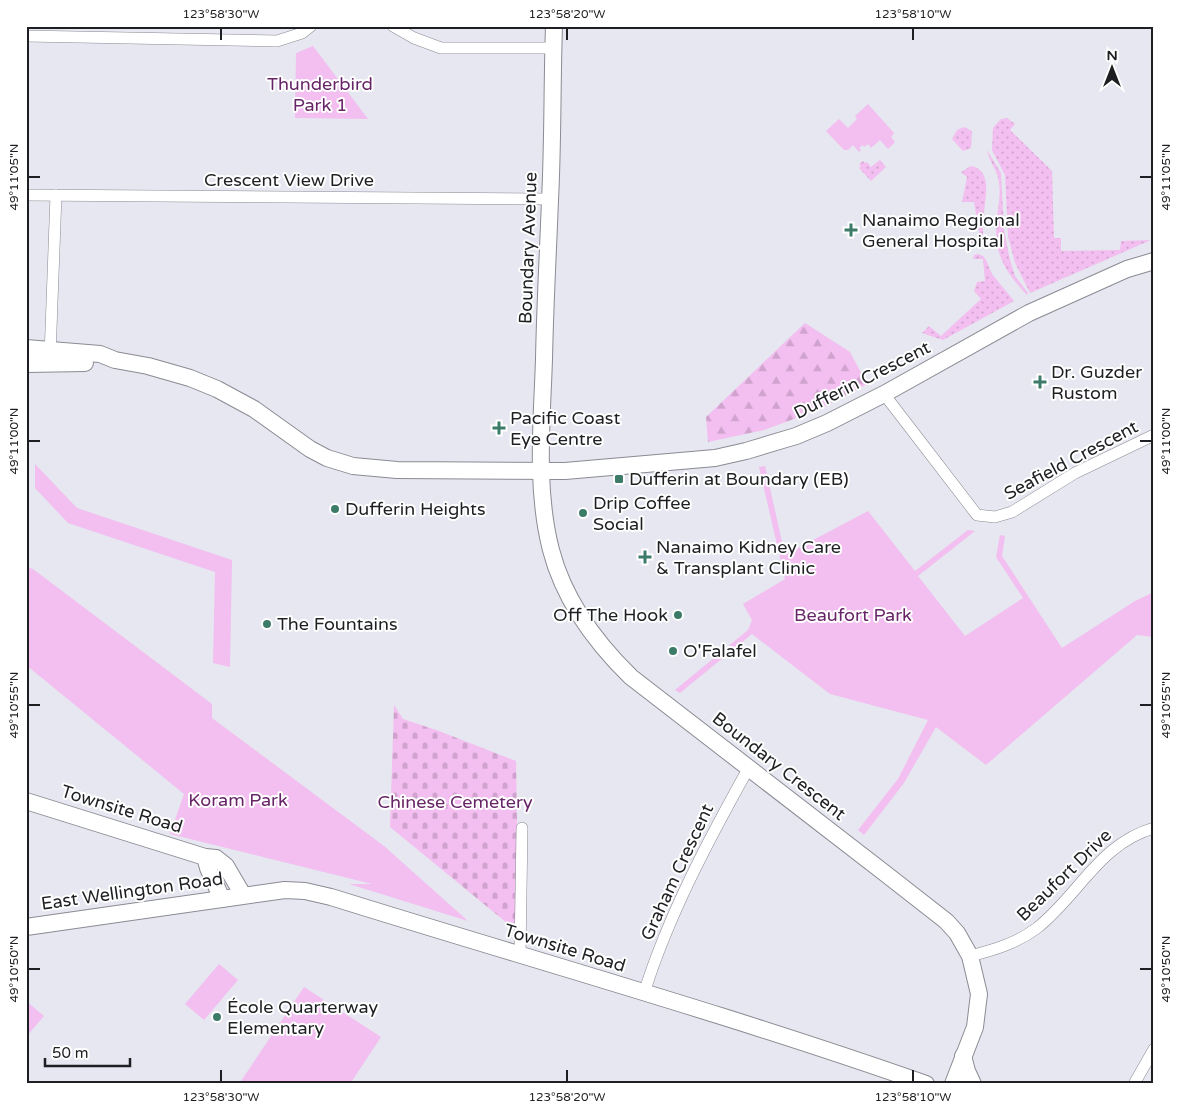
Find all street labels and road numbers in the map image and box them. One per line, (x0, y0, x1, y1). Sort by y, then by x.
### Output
street label: Crescent View Drive (204, 169, 374, 191)
street label: Boundary Avenue (514, 171, 542, 325)
street label: Dufferin Crescent (790, 336, 934, 424)
street label: Seafield Crescent (1000, 415, 1142, 505)
street label: Boundary Crescent (708, 707, 850, 825)
street label: Townsite Road (59, 780, 185, 838)
street label: Graham Crescent (636, 800, 718, 944)
street label: Beaufort Drive (1012, 824, 1116, 926)
street label: East Wellington Road (40, 867, 224, 915)
street label: Townsite Road (502, 919, 628, 977)

